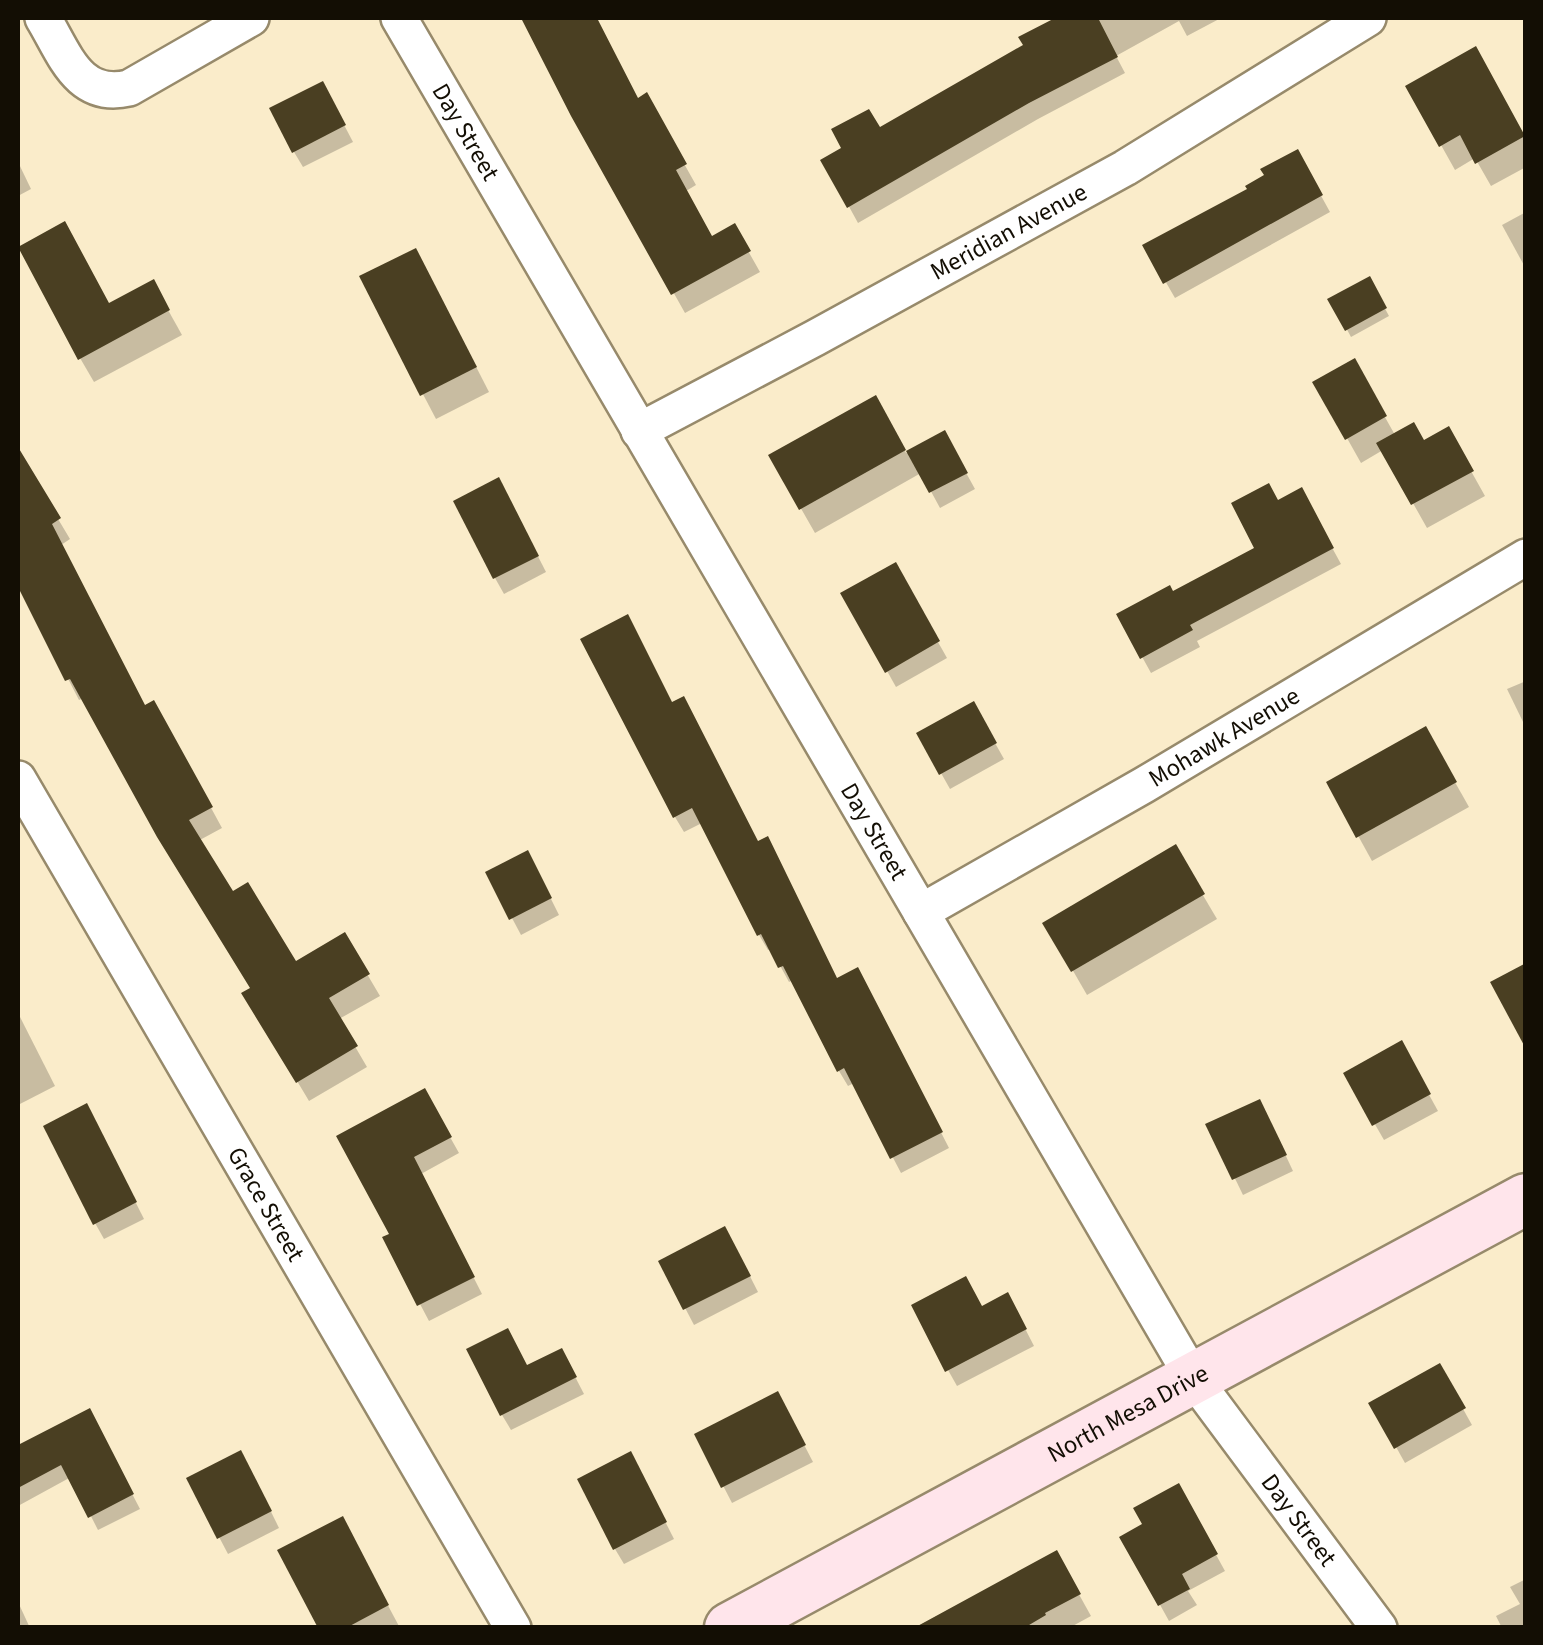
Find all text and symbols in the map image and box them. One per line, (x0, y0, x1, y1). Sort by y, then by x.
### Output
street label: Day Street (423, 77, 508, 188)
street label: Meridian Avenue (924, 174, 1094, 289)
street label: Mohawk Avenue (1142, 678, 1307, 796)
street label: Day Street (831, 776, 917, 887)
street label: Grace Street (218, 1140, 314, 1268)
street label: North Mesa Drive (1041, 1355, 1215, 1472)
street label: Day Street (1252, 1466, 1346, 1574)

